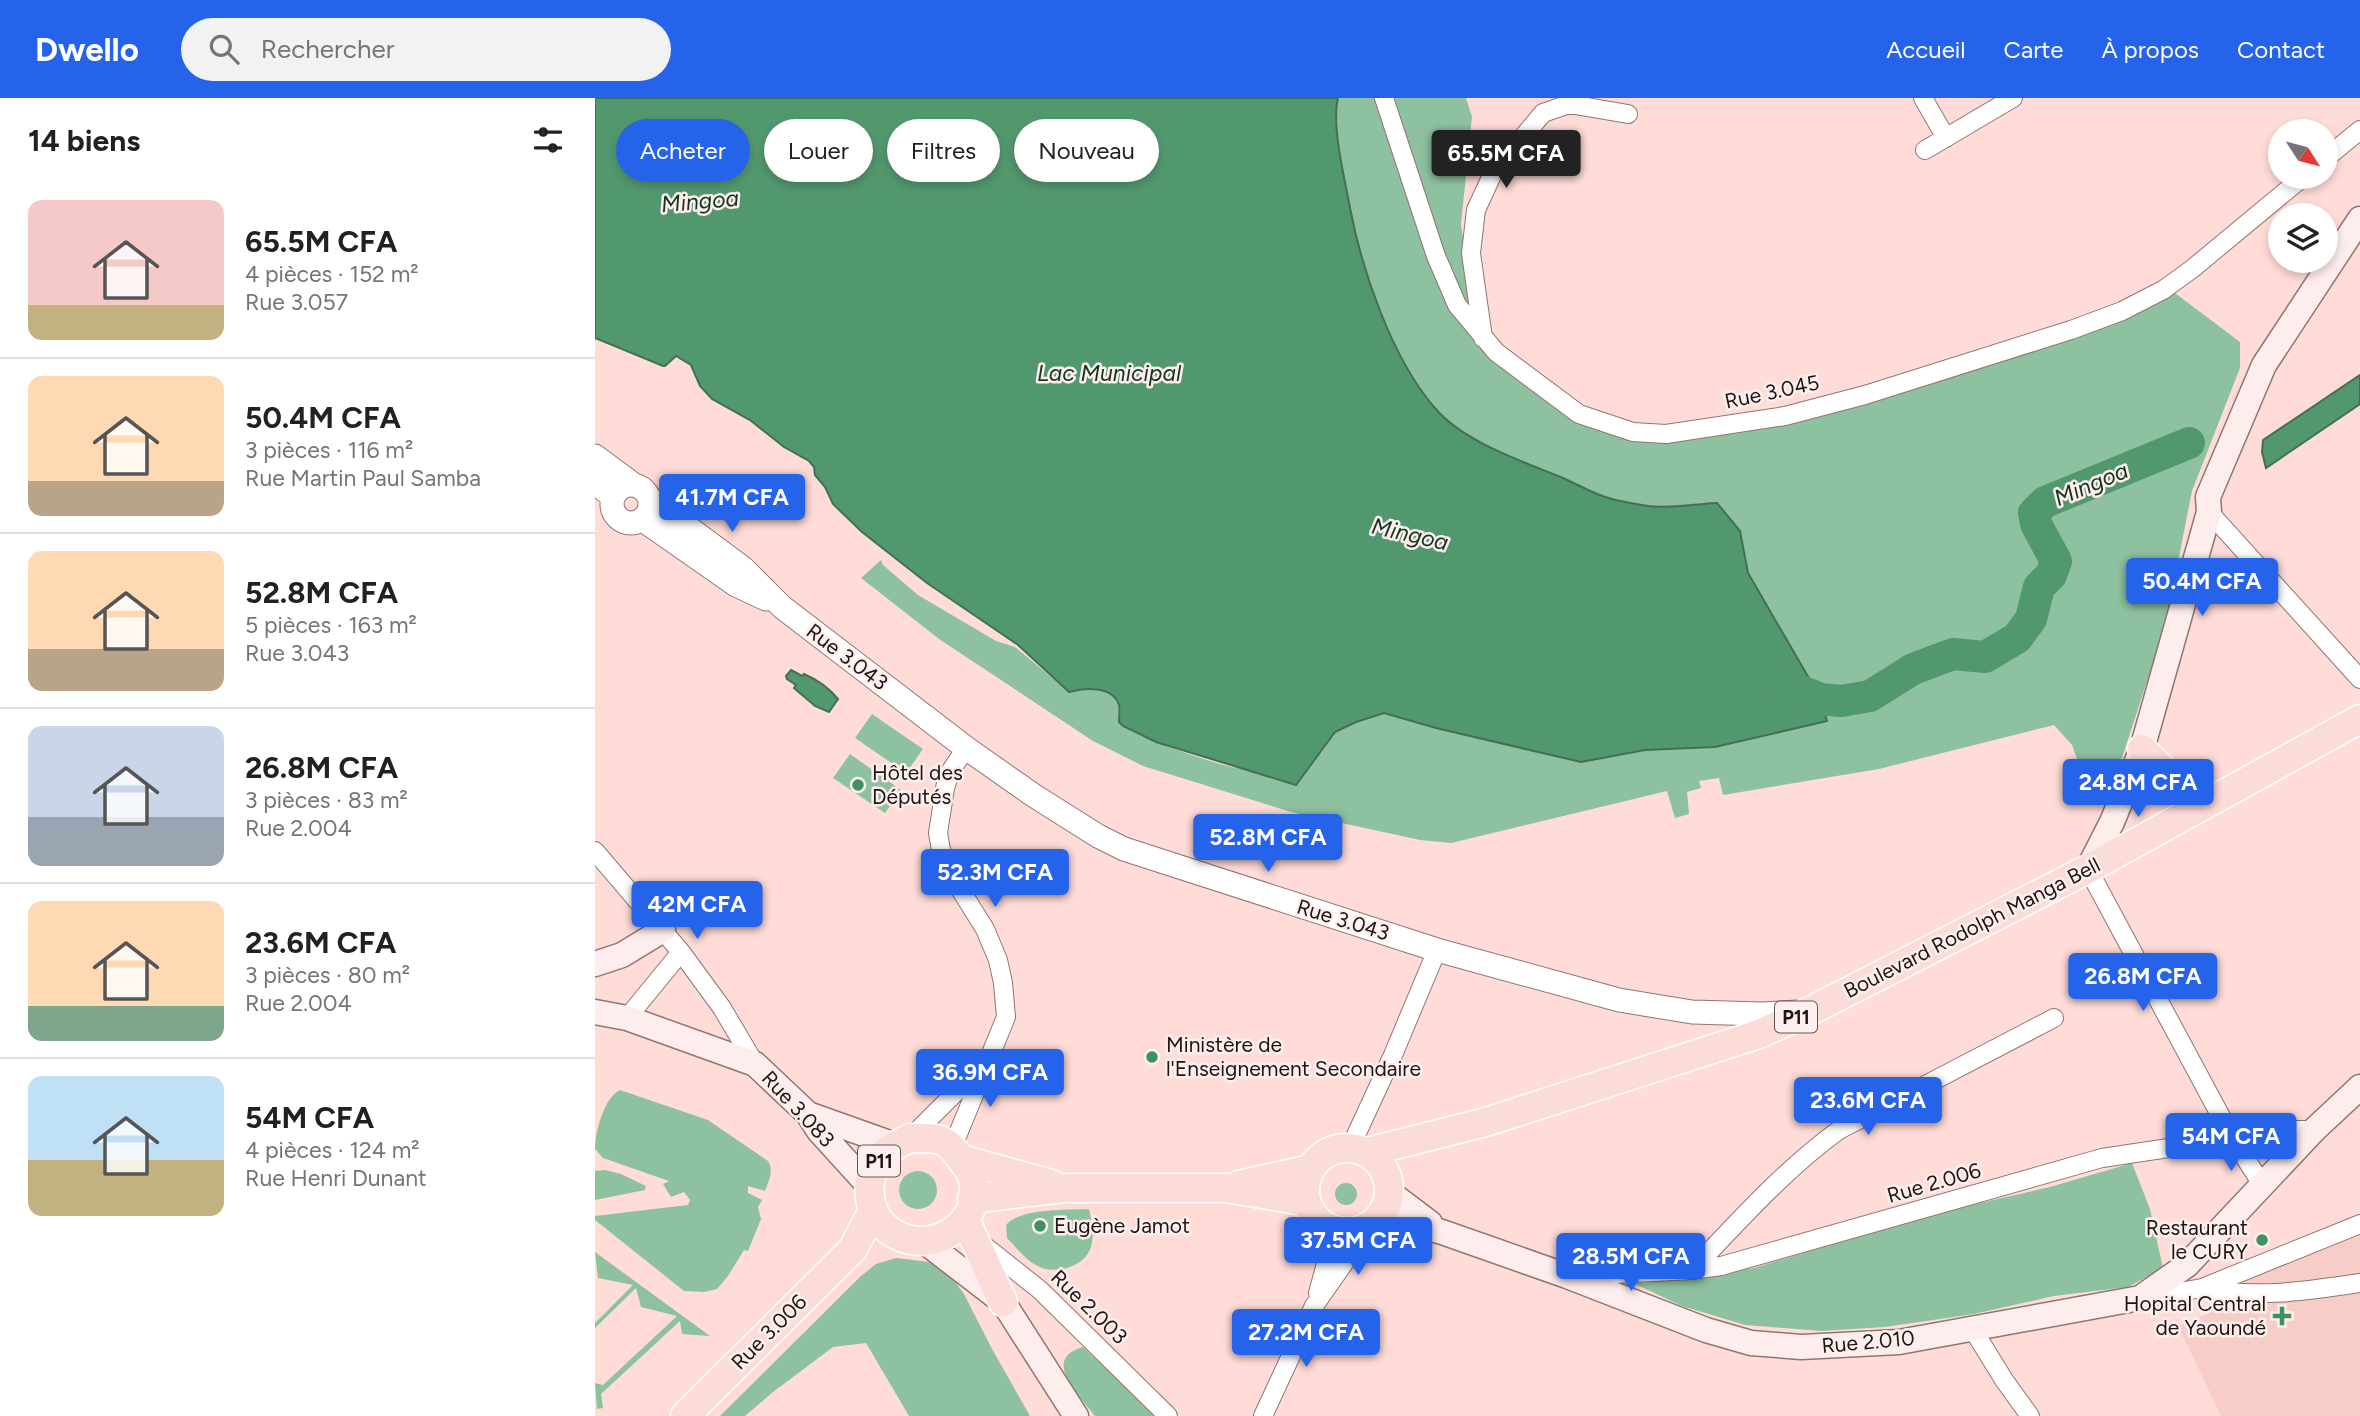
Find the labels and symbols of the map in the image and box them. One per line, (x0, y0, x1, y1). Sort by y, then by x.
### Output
north arrow (2268, 119, 2338, 189)
pin: 65.5M CFA (1426, 130, 1586, 190)
water label: Mingoa (660, 184, 740, 218)
water label: Lac Municipal (1037, 359, 1182, 387)
street label: Rue 3.045 (1722, 369, 1821, 414)
water label: Mingoa (2050, 456, 2132, 512)
pin: 41.7M CFA (652, 474, 812, 534)
water label: Mingoa (1369, 512, 1451, 556)
pin: 50.4M CFA (2122, 559, 2282, 618)
street label: Rue 3.043 (802, 618, 893, 695)
place label: Hôtel des Députés (872, 760, 963, 809)
pin: 24.8M CFA (2058, 760, 2218, 819)
marker: Hôtel des Députés (850, 777, 866, 793)
pin: 52.8M CFA (1188, 814, 1348, 874)
pin: 52.3M CFA (915, 850, 1075, 909)
street label: Boulevard Rodolph Manga Bell (1839, 852, 2104, 1003)
pin: 42M CFA (632, 882, 762, 941)
street label: Rue 3.043 (1294, 894, 1392, 945)
pin: 26.8M CFA (2063, 954, 2223, 1013)
road number: P11 (1775, 1001, 1817, 1032)
place label: Ministère de l'Enseignement Secondaire (1166, 1032, 1421, 1081)
pin: 36.9M CFA (910, 1049, 1070, 1109)
marker: Ministère de l'Enseignement Secondaire (1144, 1049, 1160, 1065)
street label: Rue 3.083 (757, 1065, 840, 1152)
pin: 23.6M CFA (1788, 1077, 1948, 1137)
pin: 54M CFA (2166, 1114, 2296, 1173)
road number: P11 (858, 1146, 900, 1176)
street label: Rue 2.006 (1884, 1157, 1984, 1208)
place label: Eugène Jamot (1054, 1213, 1190, 1238)
place label: Restaurant le CURY (2146, 1215, 2248, 1264)
marker: Eugène Jamot (1032, 1218, 1048, 1234)
pin: 37.5M CFA (1278, 1218, 1438, 1277)
marker: Restaurant le CURY (2254, 1232, 2270, 1248)
pin: 28.5M CFA (1551, 1234, 1711, 1293)
street label: Rue 2.003 (1046, 1264, 1133, 1349)
street label: Rue 3.006 (726, 1289, 812, 1374)
place label: Hopital Central de Yaoundé (2124, 1291, 2266, 1340)
marker: Hopital Central de Yaoundé (2272, 1306, 2292, 1326)
pin: 27.2M CFA (1226, 1310, 1386, 1369)
street label: Rue 2.010 (1820, 1325, 1915, 1358)

